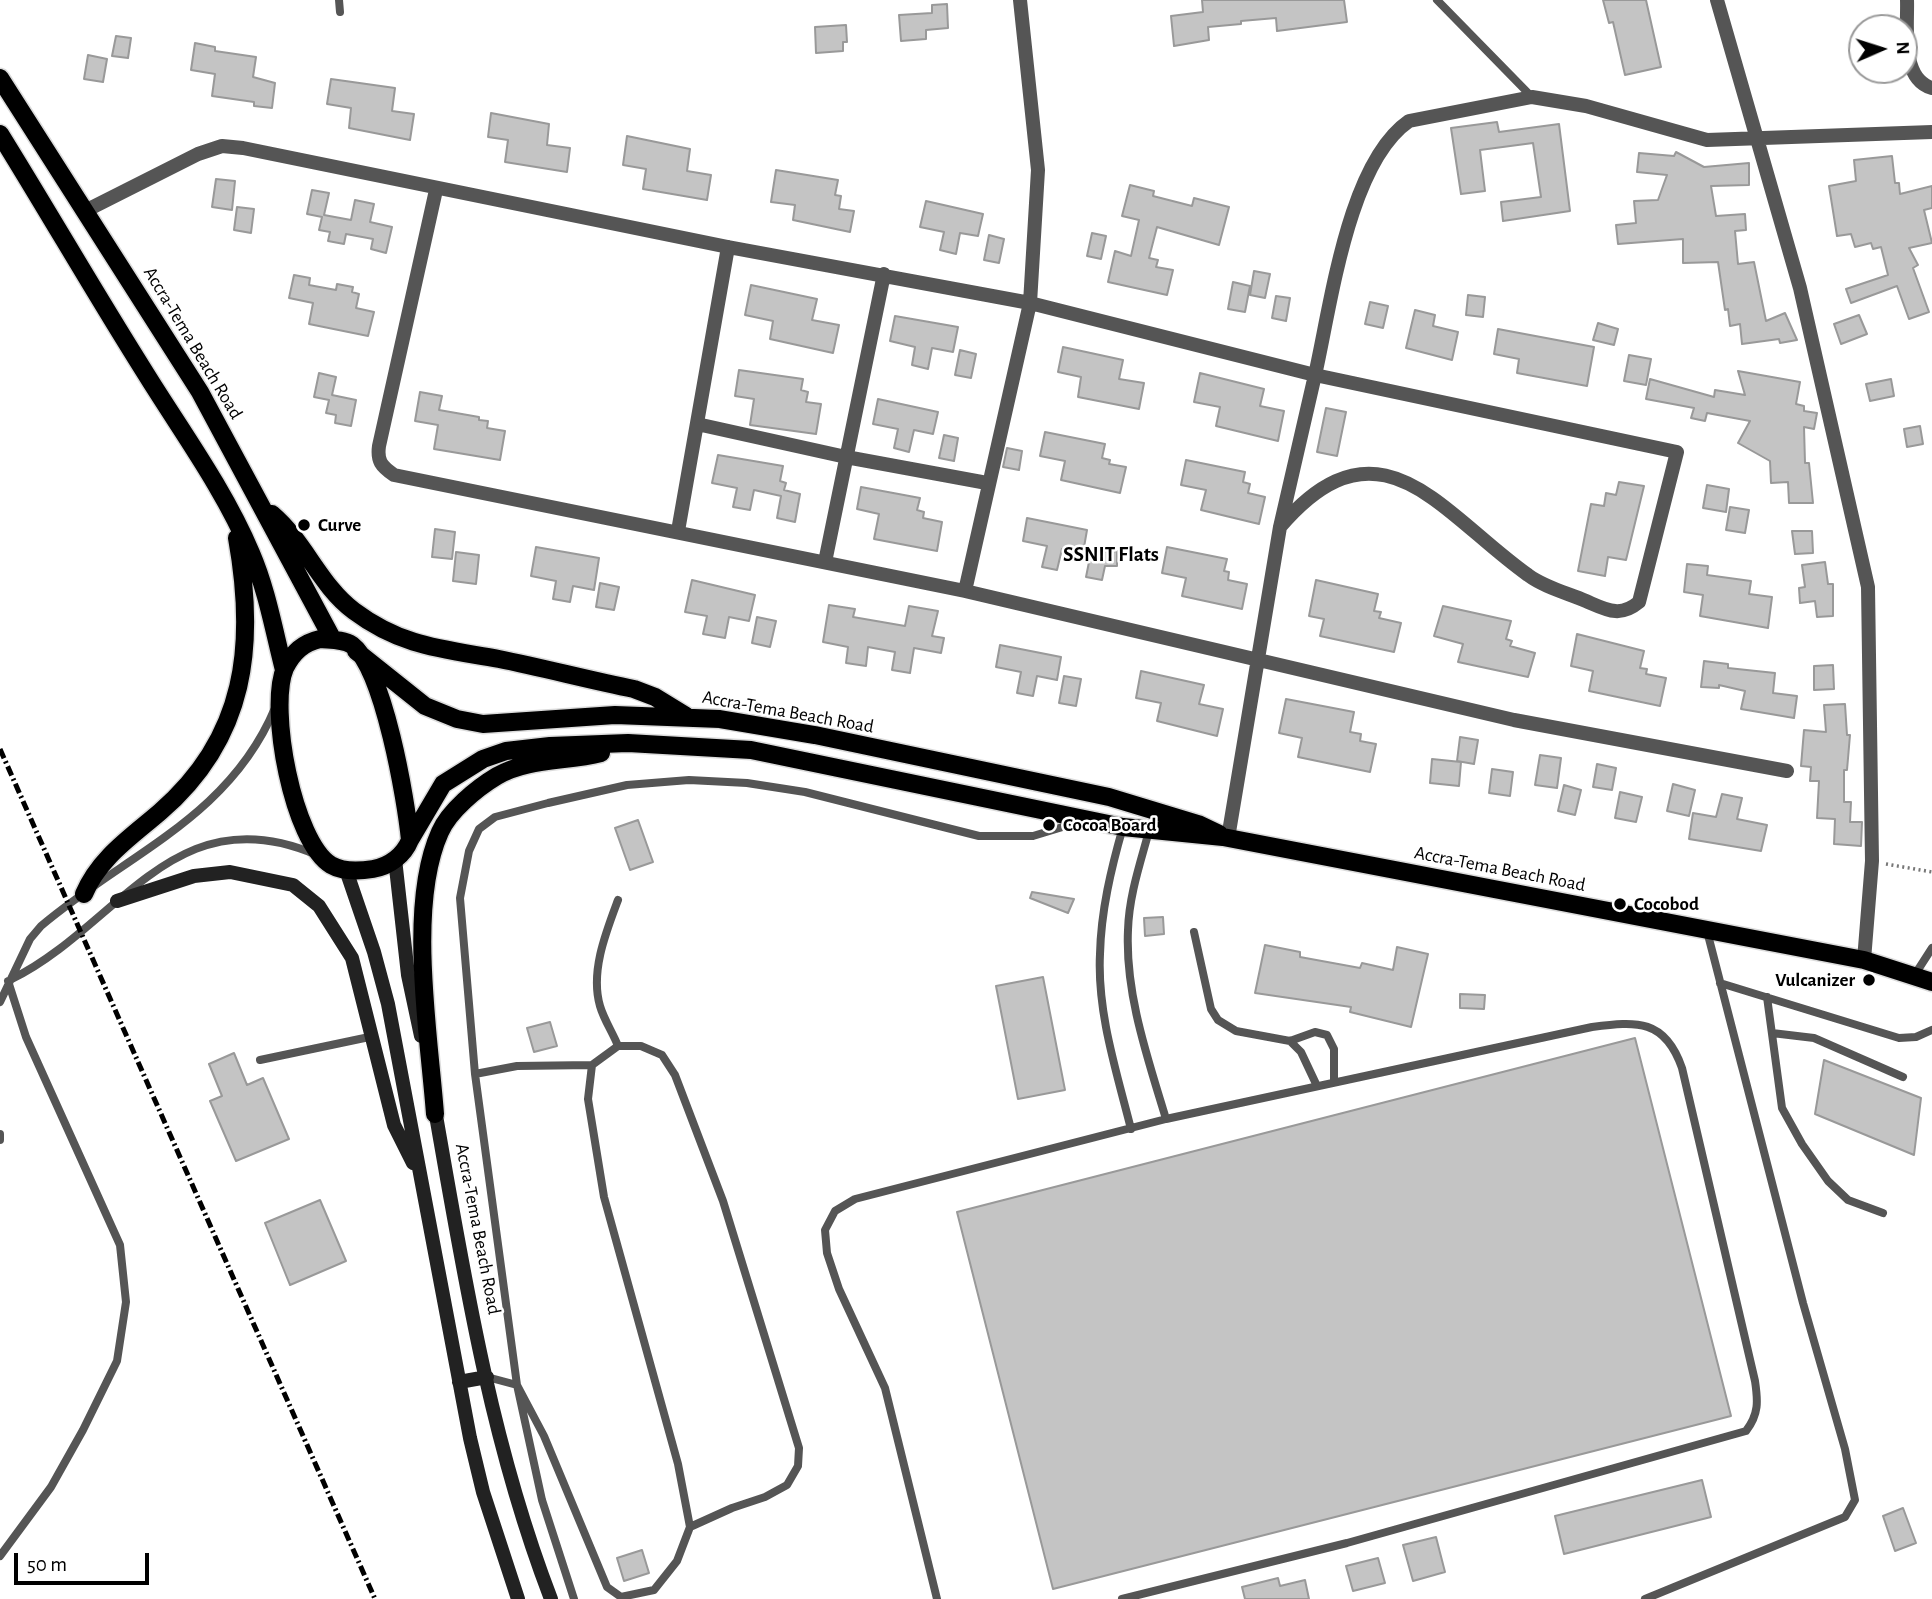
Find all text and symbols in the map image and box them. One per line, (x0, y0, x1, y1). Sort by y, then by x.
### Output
north arrow (1848, 14, 1918, 84)
text: N (1893, 41, 1912, 55)
street label: Accra-Tema Beach Road (138, 263, 248, 423)
place label: Curve (318, 514, 361, 536)
marker: Curve (296, 517, 312, 533)
district label: SSNIT Flats (1063, 542, 1159, 568)
street label: Accra-Tema Beach Road (700, 686, 876, 738)
place label: Cocoa Board (1063, 814, 1157, 836)
marker: Cocoa Board (1041, 817, 1057, 833)
street label: Accra-Tema Beach Road (1412, 841, 1588, 897)
place label: Cocobod (1634, 893, 1699, 915)
marker: Cocobod (1612, 896, 1628, 912)
place label: Vulcanizer (1775, 969, 1855, 991)
marker: Vulcanizer (1861, 972, 1877, 988)
street label: Accra-Tema Beach Road (450, 1141, 506, 1317)
scale bar (18, 1540, 152, 1584)
text: 50 m (27, 1554, 67, 1575)

